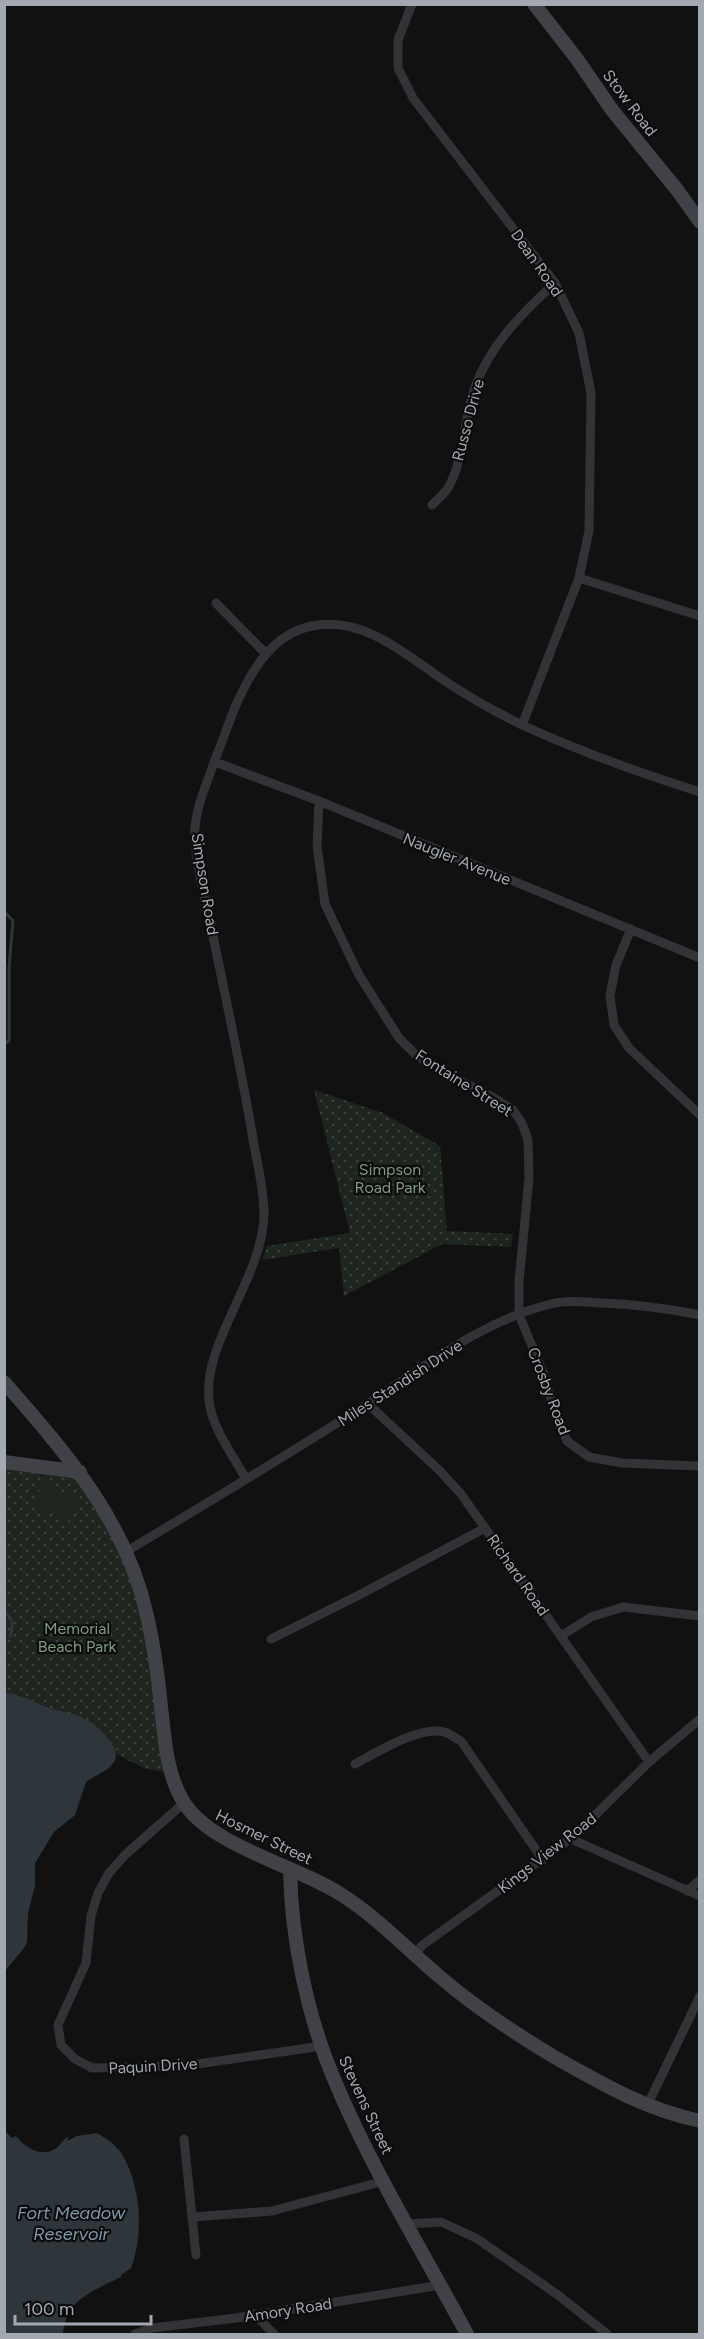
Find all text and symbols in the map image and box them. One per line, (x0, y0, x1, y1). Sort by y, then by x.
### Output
street label: Stow Road (599, 66, 661, 140)
street label: Dean Road (507, 226, 567, 300)
street label: Russo Drive (448, 377, 488, 463)
street label: Naugler Avenue (400, 829, 514, 889)
street label: Simpson Road (188, 832, 222, 936)
street label: Fontaine Street (412, 1046, 516, 1120)
park label: Simpson Road Park (354, 1160, 426, 1197)
street label: Miles Standish Drive (334, 1336, 466, 1430)
street label: Crosby Road (524, 1345, 574, 1437)
street label: Richard Road (483, 1531, 553, 1619)
park label: Memorial Beach Park (38, 1619, 117, 1656)
street label: Hosmer Street (213, 1805, 315, 1869)
street label: Kings View Road (494, 1809, 600, 1897)
street label: Stevens Street (335, 2053, 397, 2157)
street label: Paquin Drive (108, 2054, 198, 2078)
water label: Fort Meadow Reservoir (17, 2202, 126, 2245)
scale bar (15, 2288, 152, 2326)
street label: Amory Road (243, 2294, 333, 2326)
text: 100 m (24, 2298, 74, 2320)

